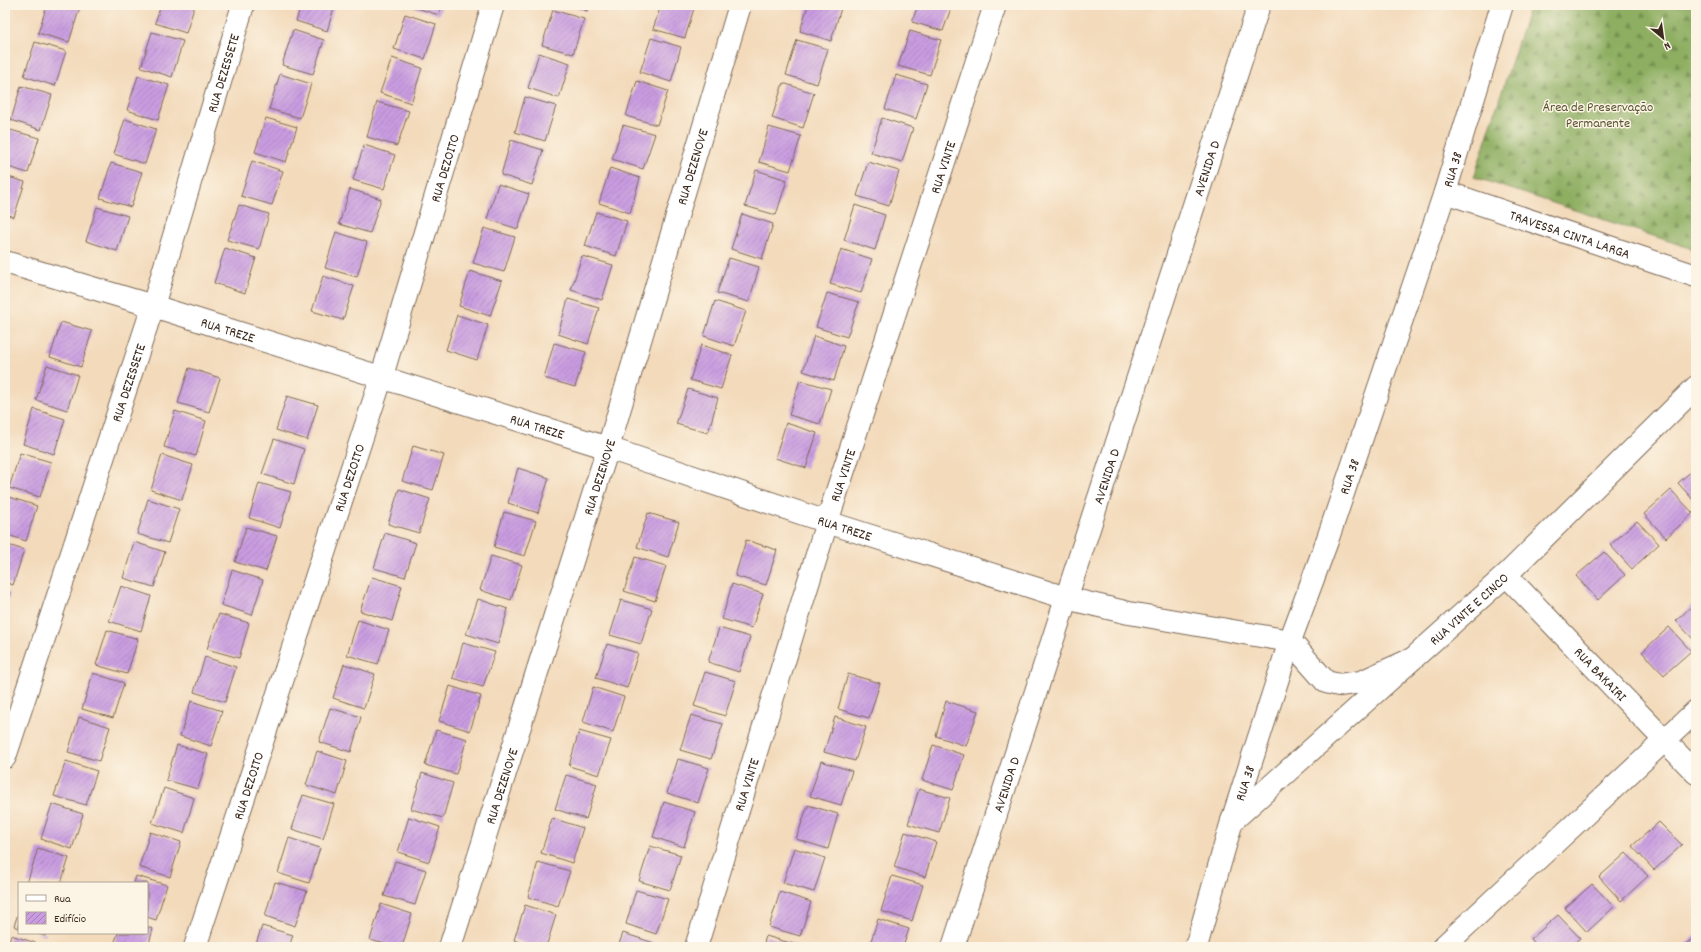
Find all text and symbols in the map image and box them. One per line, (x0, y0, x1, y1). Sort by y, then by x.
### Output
north arrow (1643, 18, 1683, 58)
street label: RUA DEZESSETE (203, 31, 246, 115)
text: N (1660, 37, 1673, 54)
park label: Área de Preservação Permanente (1543, 98, 1653, 134)
street label: RUA DEZENOVE (673, 126, 715, 208)
street label: RUA DEZOITO (426, 132, 466, 205)
street label: RUA VINTE (926, 138, 962, 197)
street label: AVENIDA D (1190, 138, 1226, 199)
street label: RUA 38 (1439, 149, 1469, 190)
street label: TRAVESSA CINTA LARGA (1507, 206, 1633, 265)
street label: RUA TREZE (198, 313, 258, 349)
street label: RUA DEZESSETE (108, 341, 152, 425)
street label: RUA TREZE (507, 410, 567, 446)
street label: RUA DEZENOVE (579, 437, 622, 518)
street label: RUA DEZOITO (330, 442, 371, 515)
street label: RUA VINTE (826, 446, 862, 505)
street label: AVENIDA D (1089, 446, 1126, 507)
street label: RUA 38 (1335, 456, 1366, 497)
street label: RUA TREZE (815, 512, 875, 548)
street label: RUA VINTE E CINCO (1426, 569, 1514, 651)
street label: RUA BAKAIRI (1569, 644, 1631, 707)
street label: RUA DEZENOVE (482, 745, 525, 827)
street label: RUA DEZOITO (229, 750, 270, 823)
street label: AVENIDA D (989, 755, 1026, 815)
street label: RUA VINTE (730, 756, 766, 814)
street label: RUA 38 (1231, 763, 1261, 804)
legend (18, 882, 148, 934)
text: Rua (54, 891, 71, 908)
text: Edifício (54, 911, 86, 928)

